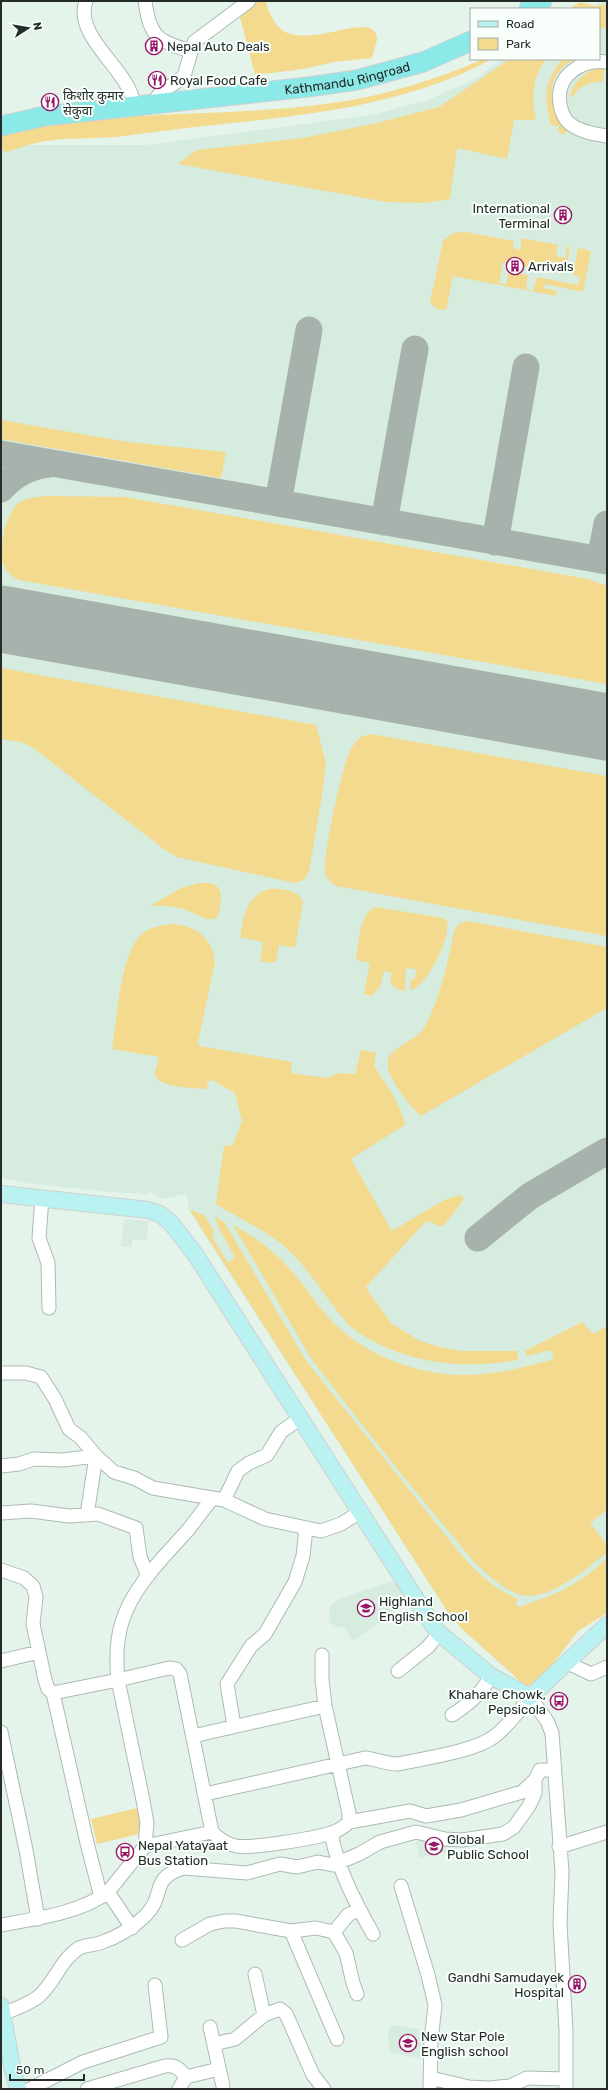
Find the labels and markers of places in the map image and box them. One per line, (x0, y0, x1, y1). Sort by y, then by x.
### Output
building icon: Nepal Auto Deals (144, 36, 164, 56)
place label: Nepal Auto Deals (167, 39, 270, 54)
restaurant icon: Royal Food Cafe (147, 70, 167, 90)
place label: Royal Food Cafe (170, 73, 267, 88)
place label: किशोर कुमार सेकुवा (63, 88, 124, 119)
restaurant icon: किशोर कुमार सेकुवा (40, 92, 60, 112)
place label: International Terminal (472, 201, 550, 231)
building icon: International Terminal (553, 205, 573, 225)
building icon: Arrivals (505, 256, 525, 276)
place label: Arrivals (528, 259, 574, 274)
place label: Highland English School (379, 1594, 468, 1625)
school or university icon: Highland English School (356, 1598, 376, 1618)
place label: Khahare Chowk, Pepsicola (448, 1687, 546, 1717)
bus stop icon: Khahare Chowk, Pepsicola (549, 1691, 569, 1711)
place label: Global Public School (447, 1832, 529, 1862)
school or university icon: Global Public School (424, 1836, 444, 1856)
place label: Nepal Yatayaat Bus Station (138, 1838, 228, 1868)
bus stop icon: Nepal Yatayaat Bus Station (115, 1842, 135, 1862)
place label: Gandhi Samudayek Hospital (448, 1970, 564, 2000)
building icon: Gandhi Samudayek Hospital (567, 1974, 587, 1994)
place label: New Star Pole English school (421, 2029, 508, 2060)
school or university icon: New Star Pole English school (398, 2033, 418, 2053)

